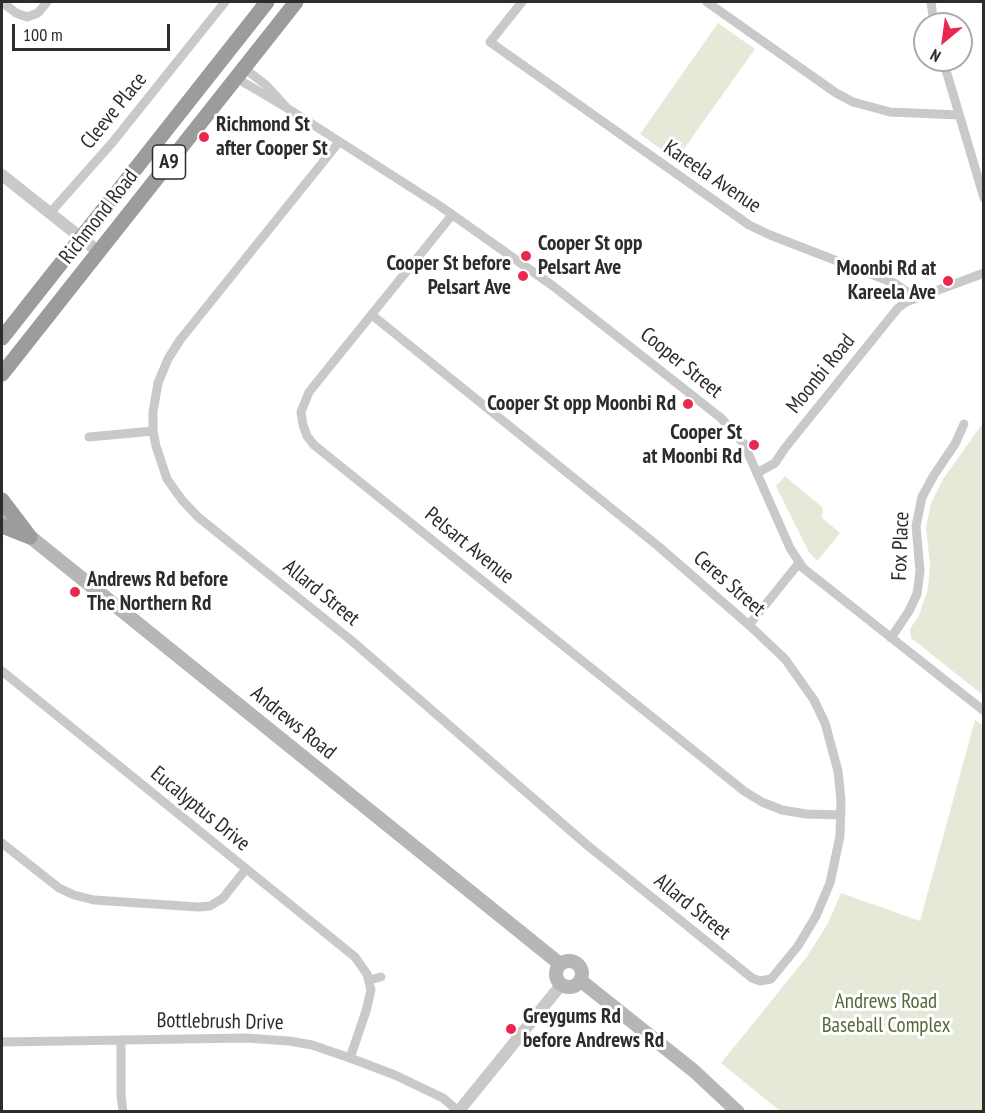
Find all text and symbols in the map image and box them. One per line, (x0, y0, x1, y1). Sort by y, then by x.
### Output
scale bar (15, 12, 172, 50)
north arrow (913, 12, 973, 72)
text: 100 m (23, 23, 63, 46)
text: N (927, 45, 944, 67)
street label: Cleeve Place (76, 68, 152, 154)
place label: Richmond St after Cooper St (216, 112, 328, 162)
marker: Richmond St after Cooper St (197, 130, 211, 144)
street label: Kareela Avenue (658, 135, 766, 219)
road number: A9 (152, 145, 186, 179)
street label: Richmond Road (54, 165, 144, 269)
place label: Cooper St opp Pelsart Ave (538, 231, 642, 281)
marker: Cooper St opp Pelsart Ave (519, 249, 533, 263)
place label: Cooper St before Pelsart Ave (386, 251, 511, 301)
place label: Moonbi Rd at Kareela Ave (837, 256, 936, 306)
marker: Cooper St before Pelsart Ave (516, 269, 530, 283)
marker: Moonbi Rd at Kareela Ave (941, 274, 955, 288)
street label: Cooper Street (635, 322, 727, 404)
street label: Moonbi Road (781, 329, 861, 419)
place label: Cooper St opp Moonbi Rd (487, 391, 676, 417)
marker: Cooper St opp Moonbi Rd (681, 397, 695, 411)
place label: Cooper St at Moonbi Rd (643, 420, 742, 470)
marker: Cooper St at Moonbi Rd (747, 438, 761, 452)
street label: Pelsart Avenue (419, 502, 519, 590)
street label: Fox Place (887, 511, 915, 581)
street label: Ceres Street (688, 546, 770, 622)
street label: Allard Street (278, 555, 364, 631)
place label: Andrews Rd before The Northern Rd (87, 567, 228, 617)
marker: Andrews Rd before The Northern Rd (68, 585, 82, 599)
street label: Andrews Road (245, 681, 341, 765)
street label: Eucalyptus Drive (145, 761, 255, 857)
street label: Allard Street (649, 869, 735, 945)
park label: Andrews Road Baseball Complex (822, 989, 950, 1039)
place label: Greygums Rd before Andrews Rd (523, 1004, 664, 1054)
street label: Bottlebrush Drive (156, 1008, 284, 1036)
marker: Greygums Rd before Andrews Rd (504, 1022, 518, 1036)

